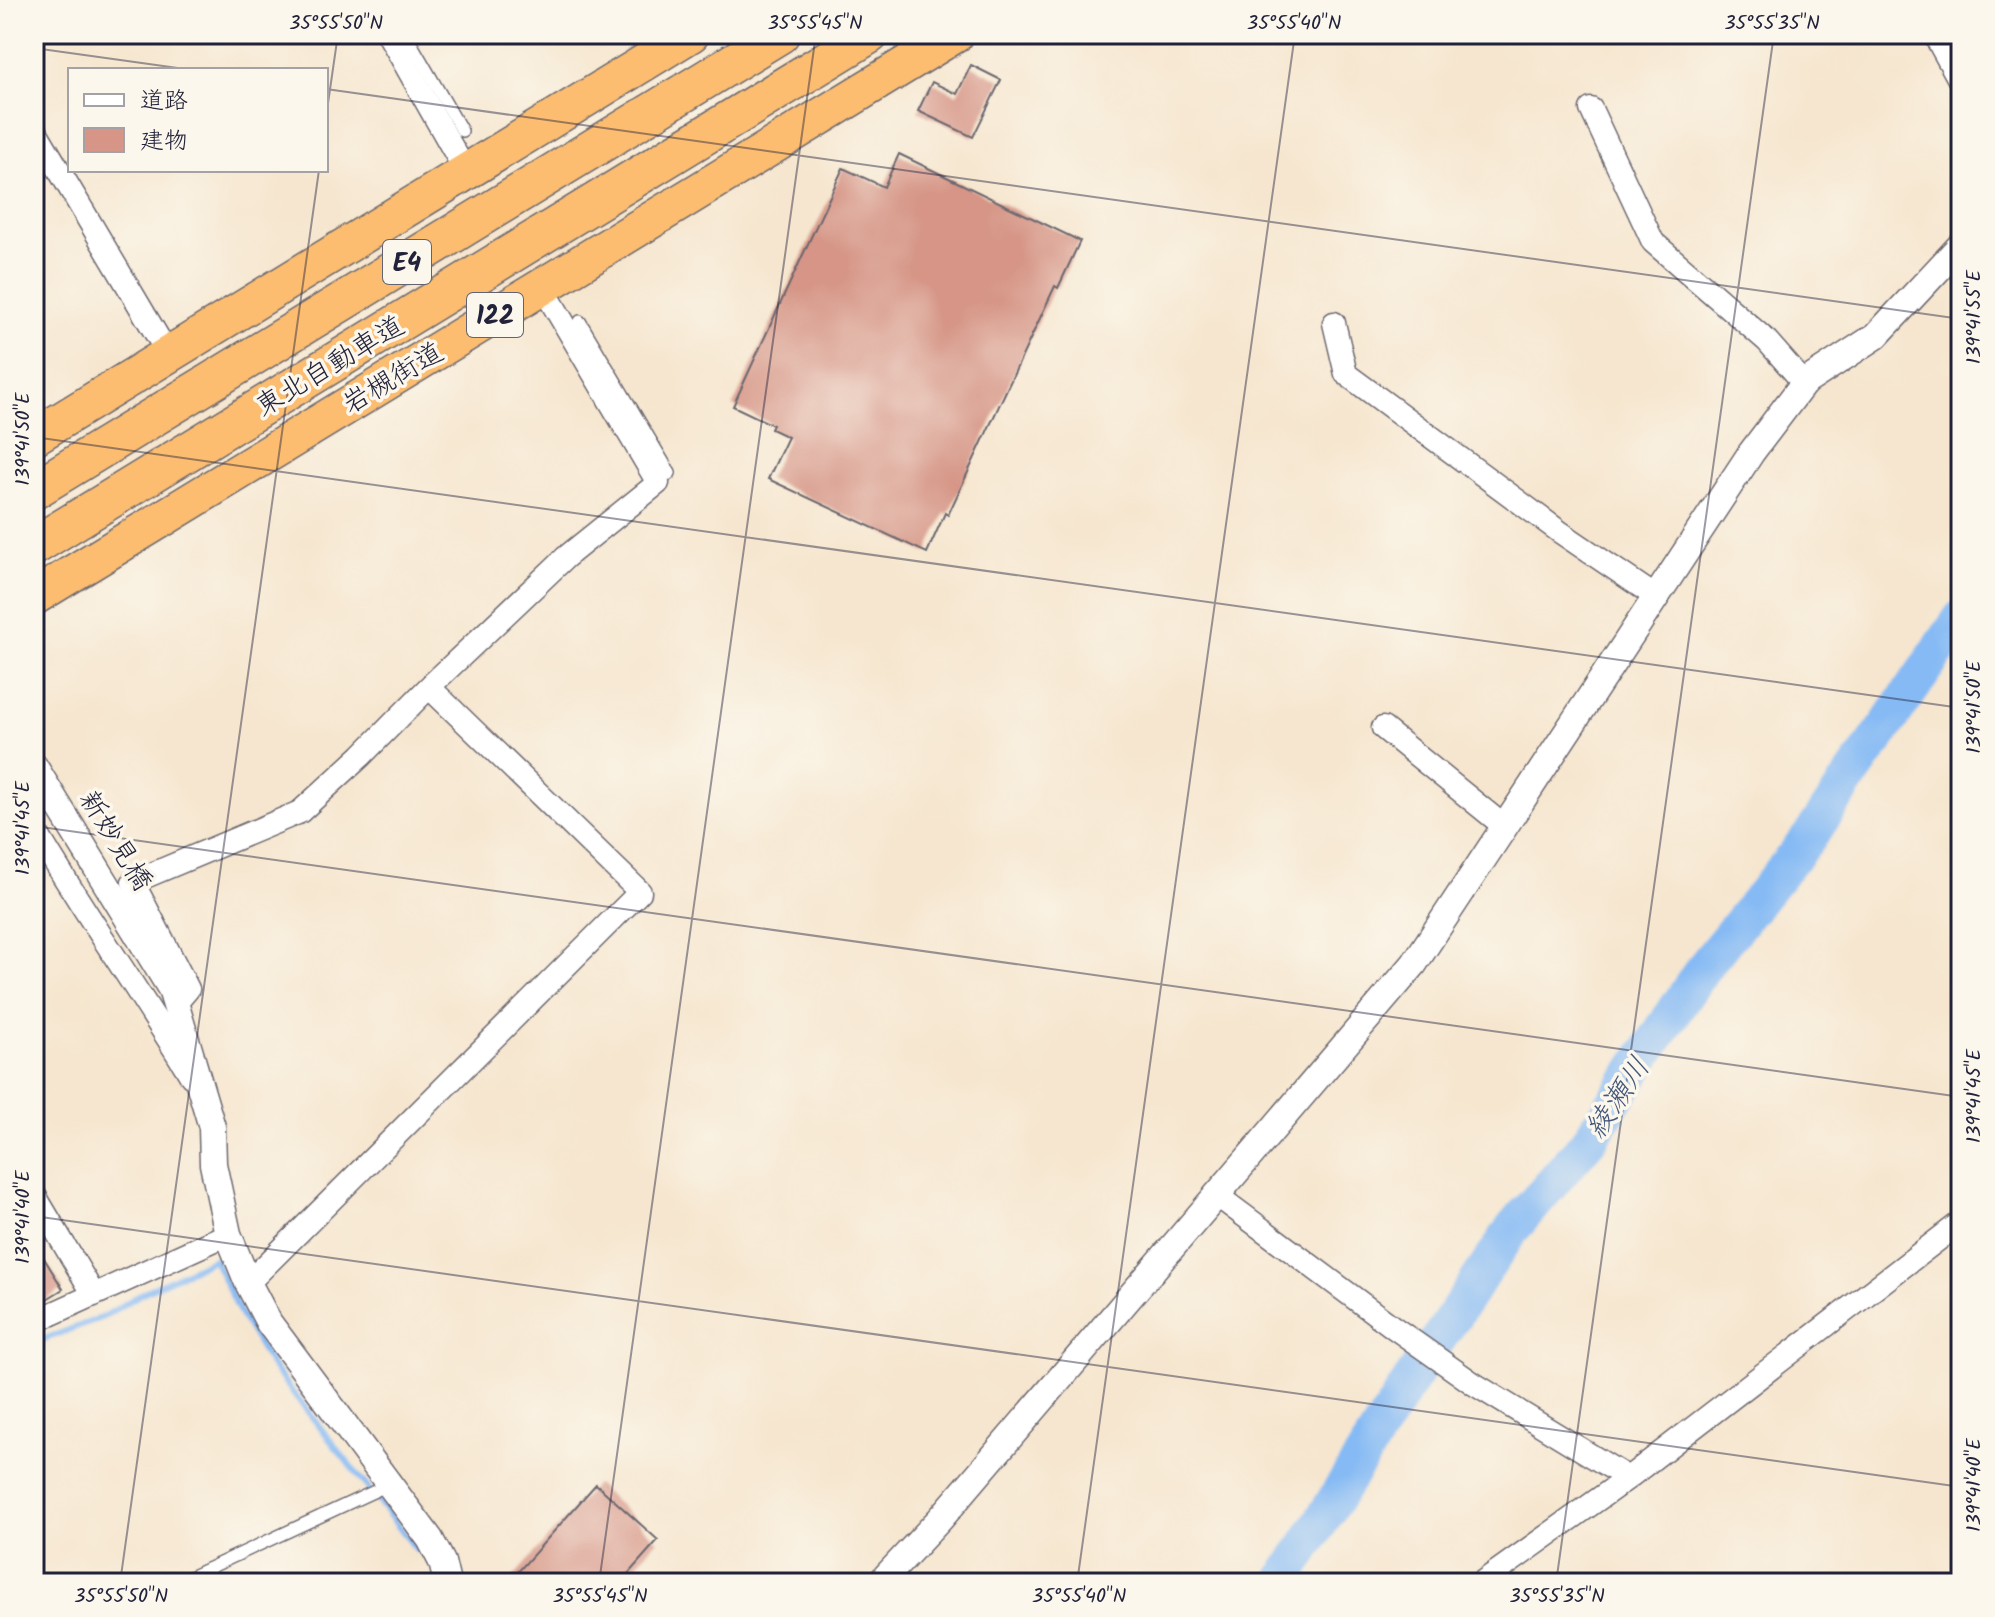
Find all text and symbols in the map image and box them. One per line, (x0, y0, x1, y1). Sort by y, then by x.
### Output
text: 35°55'50"N (289, 8, 383, 40)
text: 35°55'45"N (767, 8, 863, 40)
text: 35°55'40"N (1247, 8, 1341, 40)
text: 35°55'35"N (1724, 8, 1820, 40)
legend (68, 68, 328, 172)
text: 道路 (140, 82, 188, 121)
text: 建物 (140, 122, 188, 161)
road number: E4 (383, 240, 431, 284)
text: 139°41'55"E (1959, 269, 1991, 364)
road number: 122 (467, 293, 523, 337)
street label: 東北自動車道 (247, 305, 414, 430)
street label: 岩槻街道 (334, 331, 453, 427)
text: 139°41'50"E (8, 391, 40, 486)
text: 139°41'50"E (1959, 659, 1991, 754)
text: 139°41'45"E (8, 779, 40, 875)
street label: 新妙見橋 (66, 782, 164, 901)
water label: 綾瀬川 (1574, 1047, 1664, 1149)
text: 139°41'45"E (1959, 1047, 1991, 1143)
text: 139°41'40"E (8, 1169, 40, 1264)
text: 139°41'40"E (1959, 1437, 1991, 1532)
text: 35°55'50"N (74, 1581, 168, 1613)
text: 35°55'45"N (552, 1581, 648, 1613)
text: 35°55'40"N (1032, 1581, 1126, 1613)
text: 35°55'35"N (1509, 1581, 1605, 1613)

